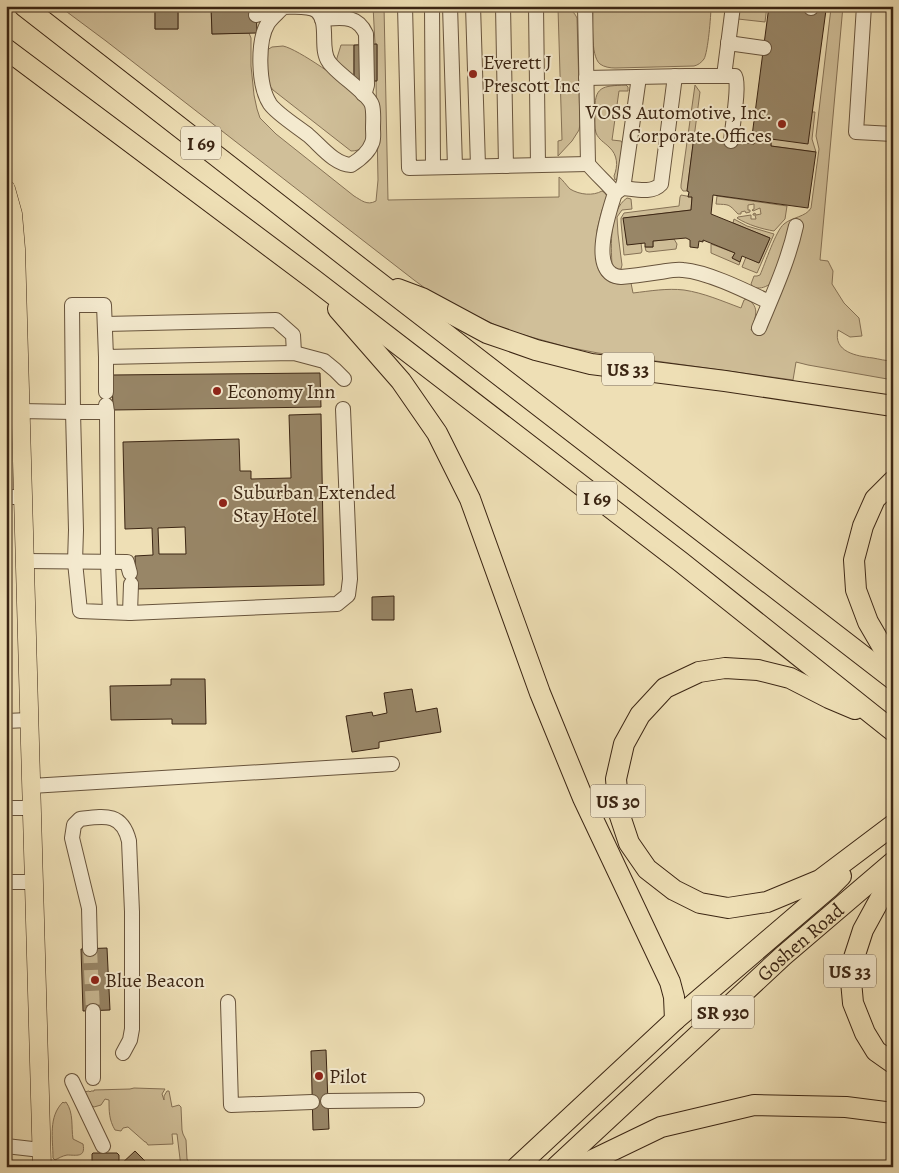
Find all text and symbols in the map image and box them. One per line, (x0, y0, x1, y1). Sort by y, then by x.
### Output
place label: Everett J Prescott Inc (483, 49, 580, 99)
marker: Everett J Prescott Inc (467, 68, 479, 80)
place label: VOSS Automotive, Inc. Corporate Offices (585, 99, 772, 149)
marker: VOSS Automotive, Inc. Corporate Offices (776, 118, 788, 130)
road number: I 69 (181, 126, 221, 160)
road number: US 33 (602, 352, 654, 386)
place label: Economy Inn (227, 378, 335, 405)
marker: Economy Inn (211, 385, 223, 397)
place label: Suburban Extended Stay Hotel (233, 479, 396, 529)
road number: I 69 (577, 482, 617, 514)
marker: Suburban Extended Stay Hotel (217, 497, 229, 509)
road number: US 30 (590, 784, 646, 818)
street label: Goshen Road (751, 897, 850, 988)
road number: US 33 (824, 954, 876, 988)
place label: Blue Beacon (105, 967, 205, 994)
marker: Blue Beacon (89, 974, 101, 986)
road number: SR 930 (692, 996, 754, 1028)
place label: Pilot (329, 1063, 367, 1090)
marker: Pilot (313, 1070, 325, 1082)

